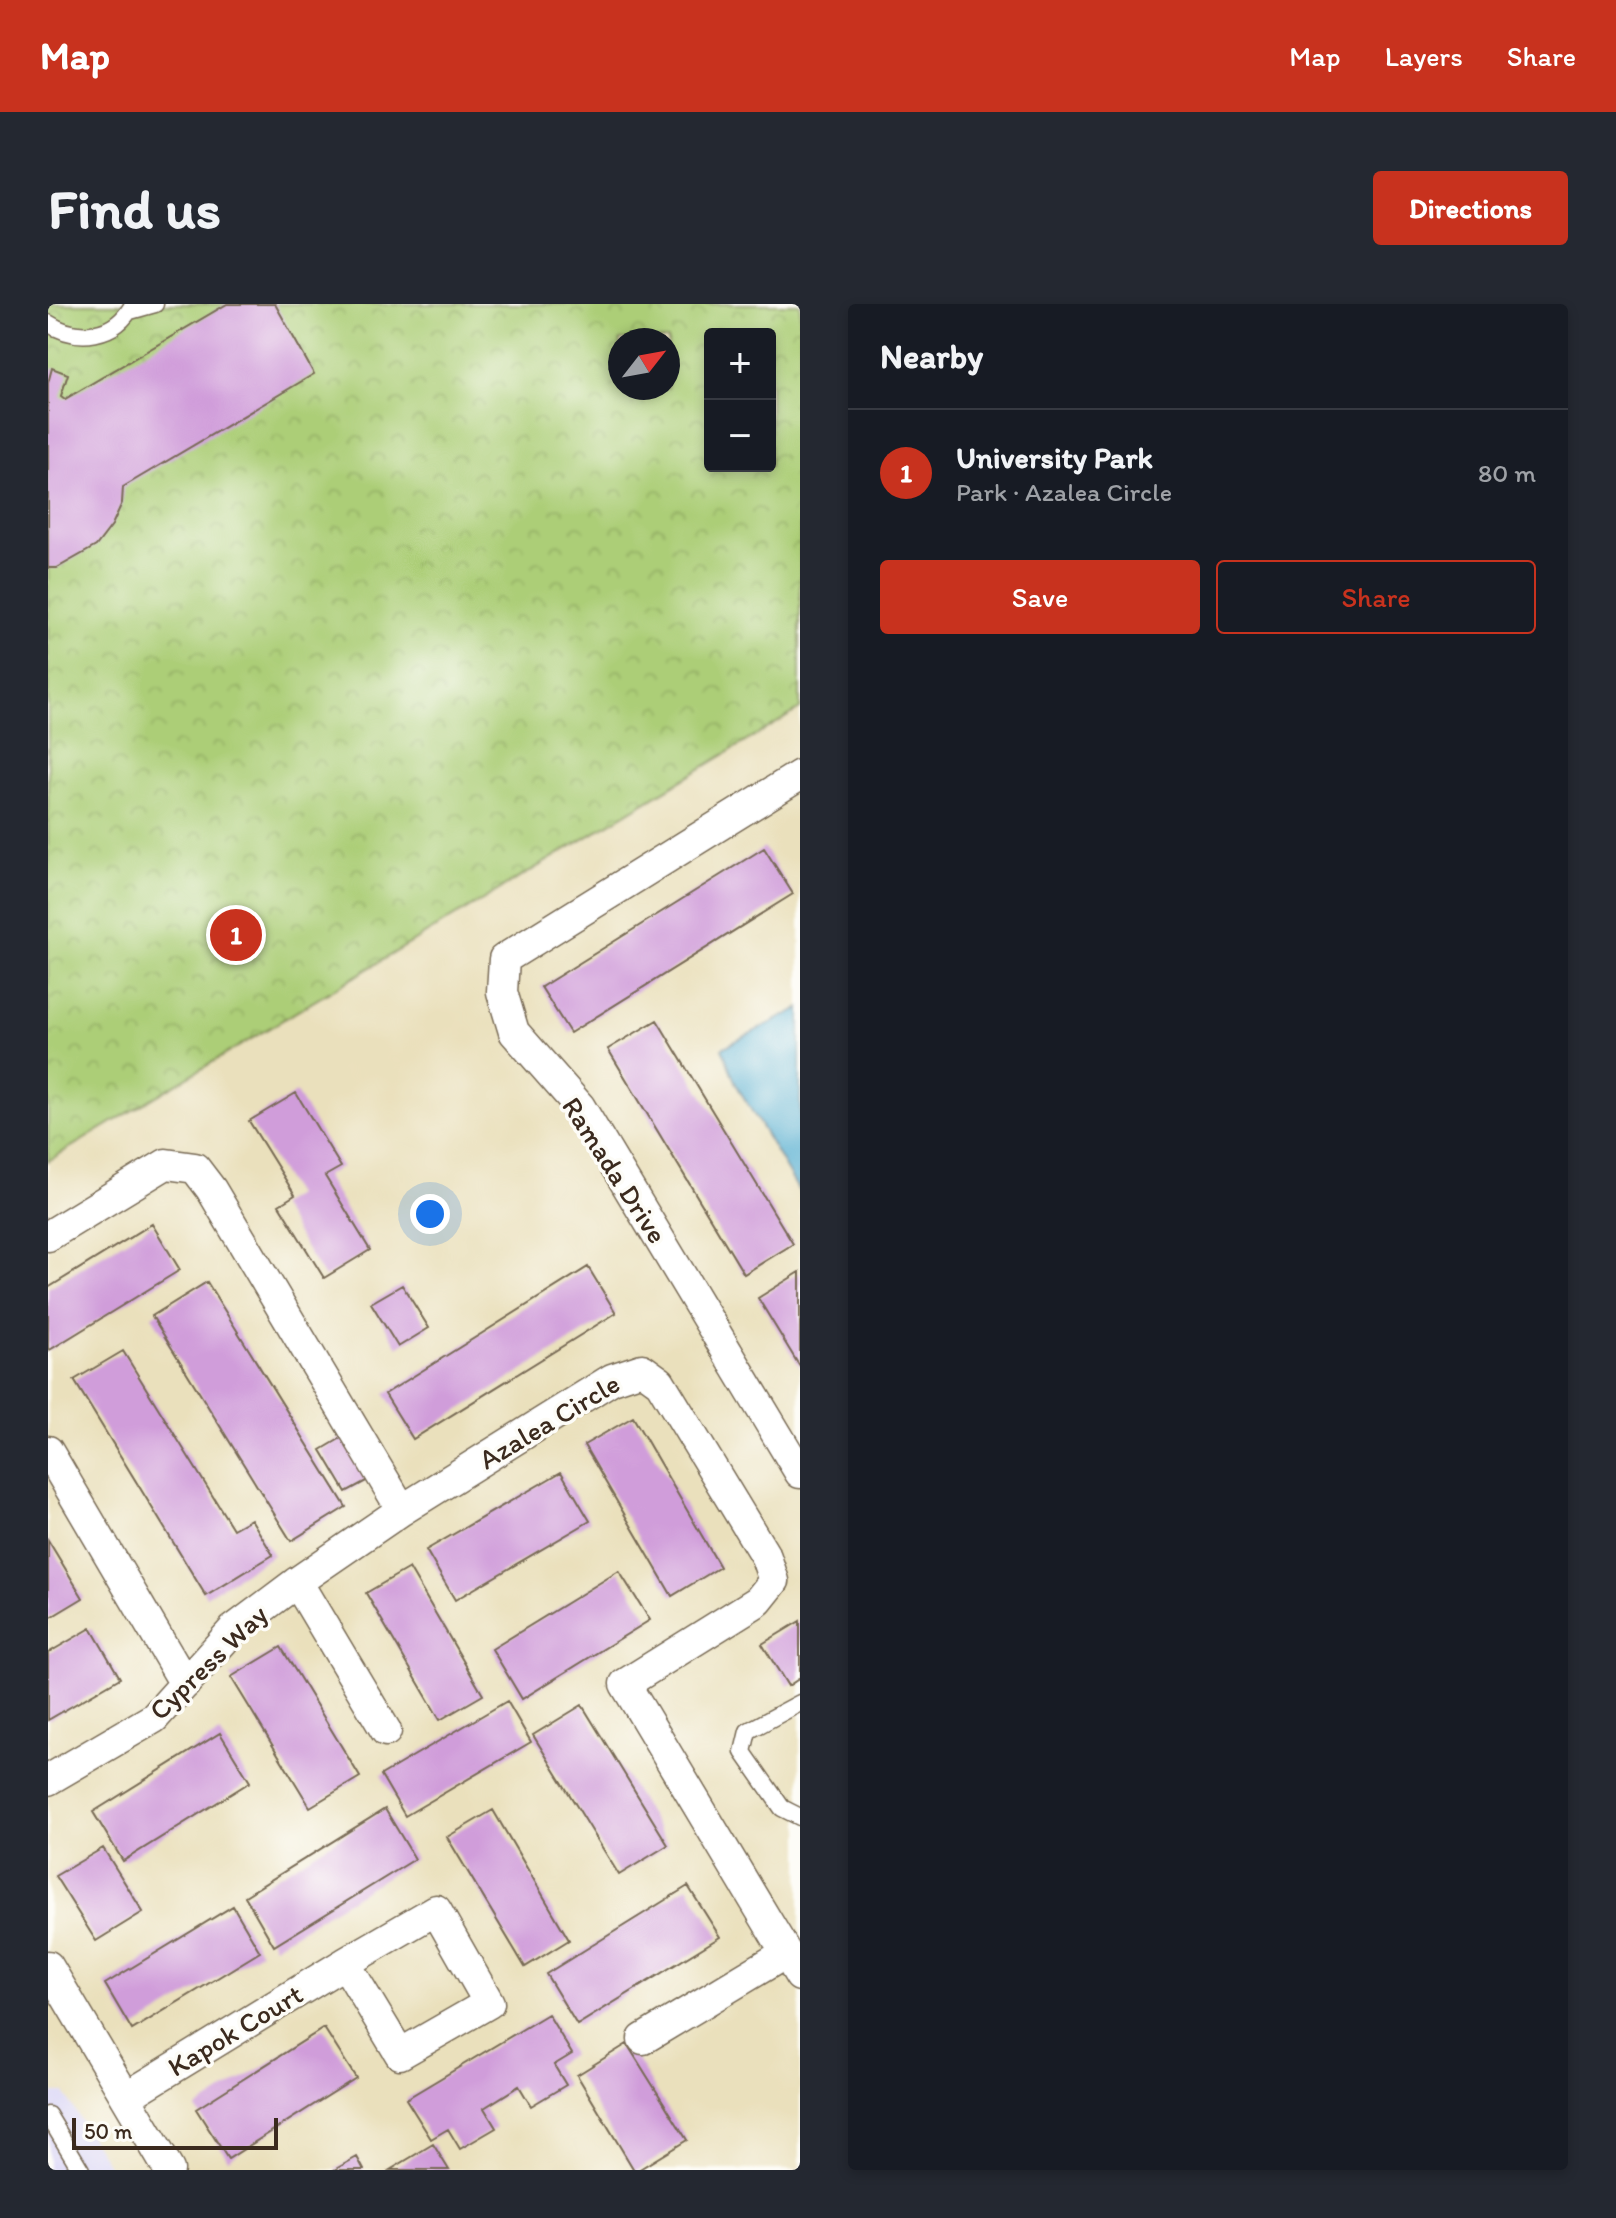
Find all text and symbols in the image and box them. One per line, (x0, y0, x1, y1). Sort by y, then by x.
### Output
text: Map (40, 33, 110, 79)
text: Map (1289, 39, 1341, 73)
text: Layers (1385, 39, 1463, 73)
text: Share (1507, 39, 1576, 73)
button: Directions (1373, 171, 1568, 245)
text: Find us (48, 175, 221, 242)
north arrow (608, 328, 680, 400)
map controls (704, 328, 776, 472)
button: + (704, 328, 776, 400)
text: Nearby (880, 336, 983, 377)
button: − (704, 400, 776, 472)
text: University Park (956, 439, 1153, 476)
text: 1 (900, 457, 912, 489)
text: 80 m (1478, 457, 1536, 489)
text: Park · Azalea Circle (956, 476, 1172, 508)
button: Save (880, 560, 1200, 634)
button: Share (1216, 560, 1536, 634)
pin: 1 (210, 905, 262, 965)
street label: Ramada Drive (555, 1090, 675, 1250)
your location (410, 1194, 450, 1234)
street label: Azalea Circle (472, 1366, 626, 1476)
street label: Cypress Way (142, 1597, 274, 1727)
street label: Kapok Court (161, 1976, 309, 2084)
scale bar (72, 2114, 278, 2150)
text: 50 m (84, 2118, 133, 2145)

